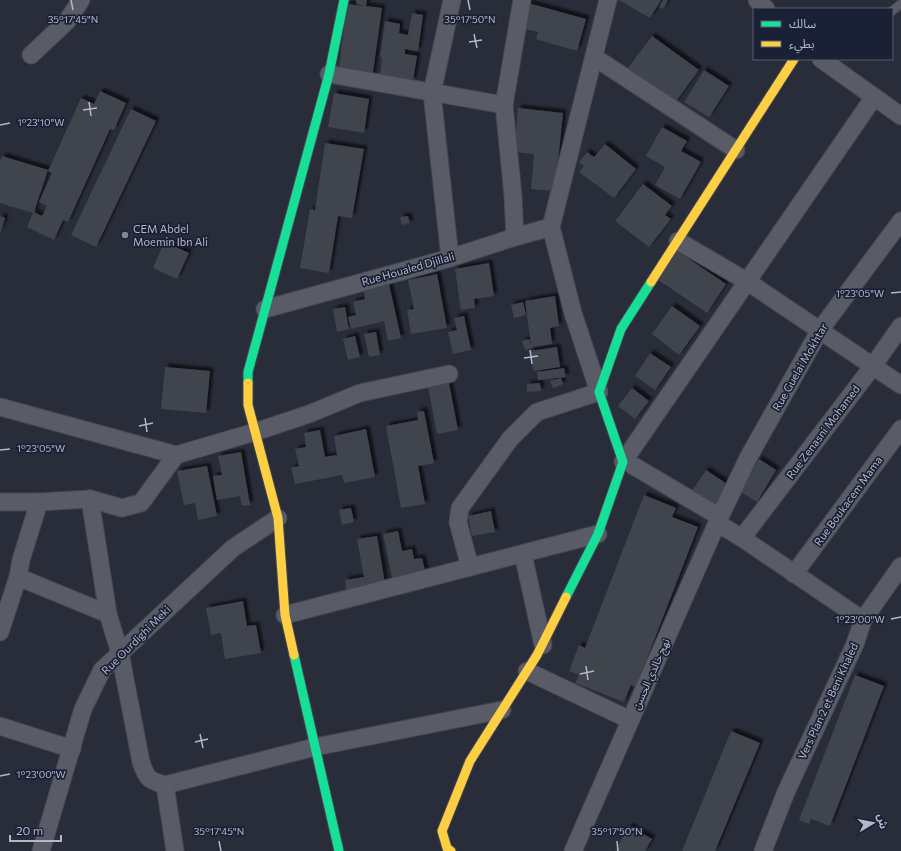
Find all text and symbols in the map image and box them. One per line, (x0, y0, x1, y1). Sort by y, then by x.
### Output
legend (753, 8, 893, 60)
text: 35°17'45"N (48, 13, 98, 25)
text: 35°17'50"N (444, 13, 496, 25)
text: سالك (789, 16, 816, 30)
text: بطيء (789, 36, 815, 54)
text: 1°23'10"W (17, 116, 65, 128)
place label: CEM Abdel Moemin Ibn Ali (133, 222, 208, 248)
marker: CEM Abdel Moemin Ibn Ali (120, 230, 130, 240)
street label: Rue Houaled Djillali (360, 249, 456, 288)
text: 1°23'05"W (836, 287, 884, 299)
street label: Rue Guelai Mokhtar (769, 320, 830, 413)
street label: Rue Zenasni Mohamed (783, 382, 862, 481)
text: 1°23'05"W (17, 442, 65, 454)
street label: Rue Boukacem Mama (811, 453, 884, 548)
street label: Rue Ourdighi Meki (98, 602, 173, 677)
text: 1°23'00"W (835, 613, 885, 625)
street label: نهج خالدي الحسن (629, 636, 675, 713)
street label: Vers Plan 2 et Beni Khaled (795, 641, 860, 761)
text: 1°23'00"W (16, 768, 66, 780)
north arrow (853, 803, 893, 843)
text: ش (875, 813, 891, 830)
scale bar (10, 817, 61, 843)
text: 20 m (16, 823, 43, 837)
text: 35°17'45"N (194, 825, 244, 837)
text: 35°17'50"N (591, 825, 643, 837)

